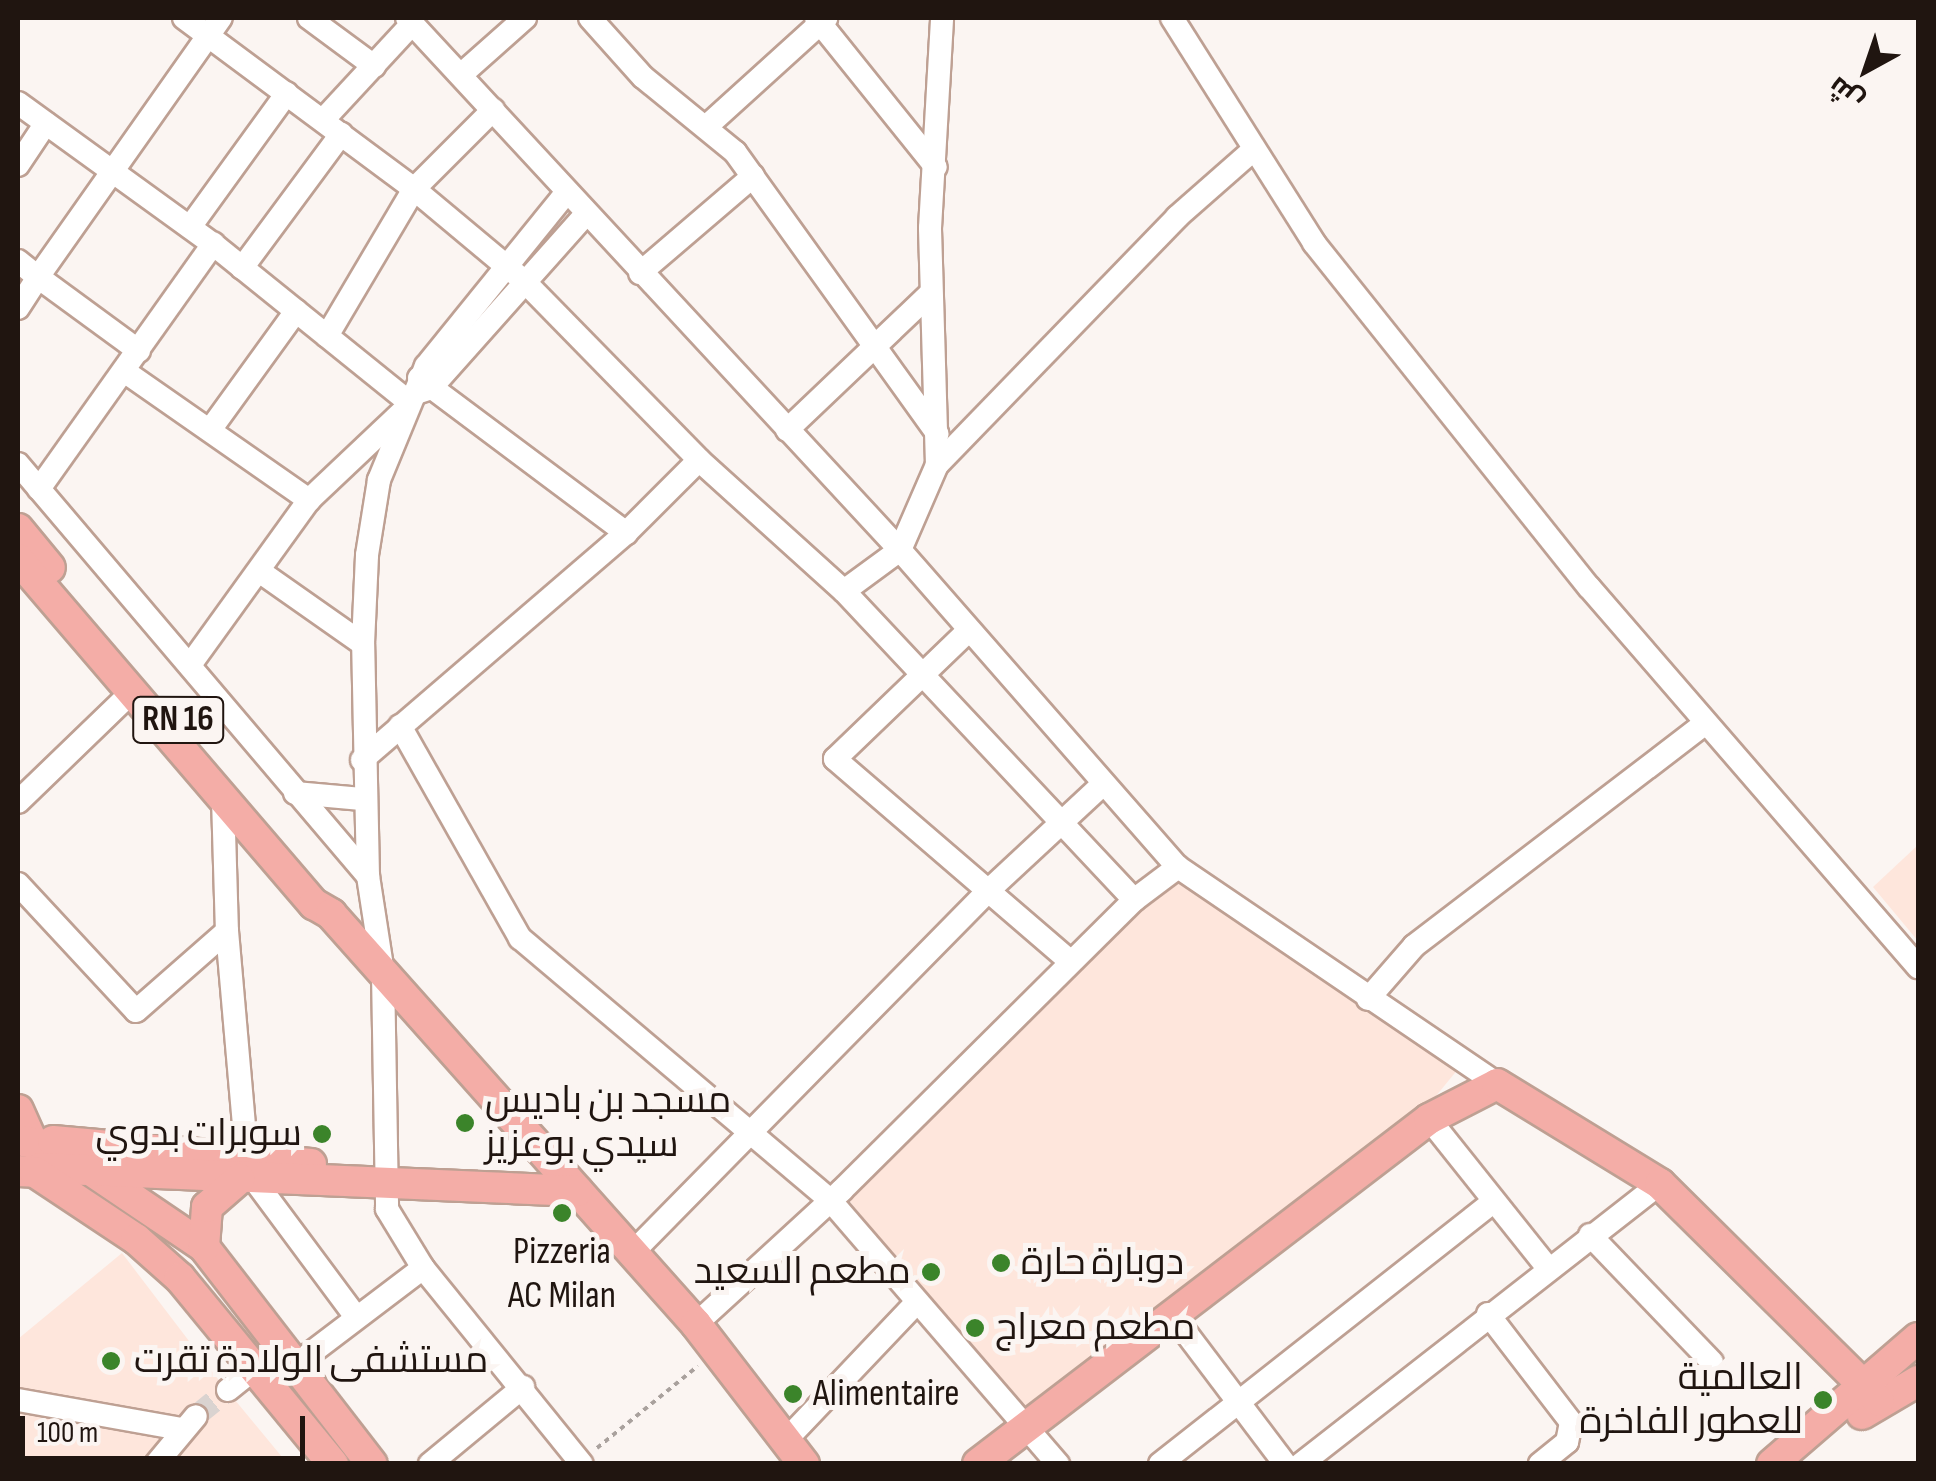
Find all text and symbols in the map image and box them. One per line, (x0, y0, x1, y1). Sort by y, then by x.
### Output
north arrow (1816, 20, 1916, 120)
text: ش (1822, 69, 1871, 118)
road number: RN 16 (130, 690, 226, 750)
place label: مسجد بن باديس سيدي بوعزيز (485, 1078, 731, 1168)
place label: سوبرات بدوي (96, 1111, 302, 1157)
marker: مسجد بن باديس سيدي بوعزيز (454, 1112, 476, 1134)
marker: سوبرات بدوي (311, 1123, 333, 1145)
marker: Pizzeria AC Milan (551, 1202, 573, 1224)
place label: Pizzeria AC Milan (508, 1229, 616, 1318)
place label: دوبارة حارة (1021, 1240, 1184, 1286)
place label: مطعم السعيد (694, 1249, 911, 1295)
marker: دوبارة حارة (990, 1252, 1012, 1274)
marker: مطعم السعيد (920, 1261, 942, 1283)
place label: مطعم معراج (995, 1305, 1195, 1351)
marker: مطعم معراج (964, 1317, 986, 1339)
place label: مستشفى الولادة تقرت (134, 1338, 488, 1384)
marker: مستشفى الولادة تقرت (98, 1348, 124, 1374)
place label: العالمية للعطور الفاخرة (1579, 1355, 1803, 1445)
place label: Alimentaire (813, 1371, 960, 1417)
marker: Alimentaire (782, 1383, 804, 1405)
marker: العالمية للعطور الفاخرة (1812, 1389, 1834, 1411)
scale bar (25, 1396, 310, 1458)
text: 100 m (37, 1415, 98, 1451)

